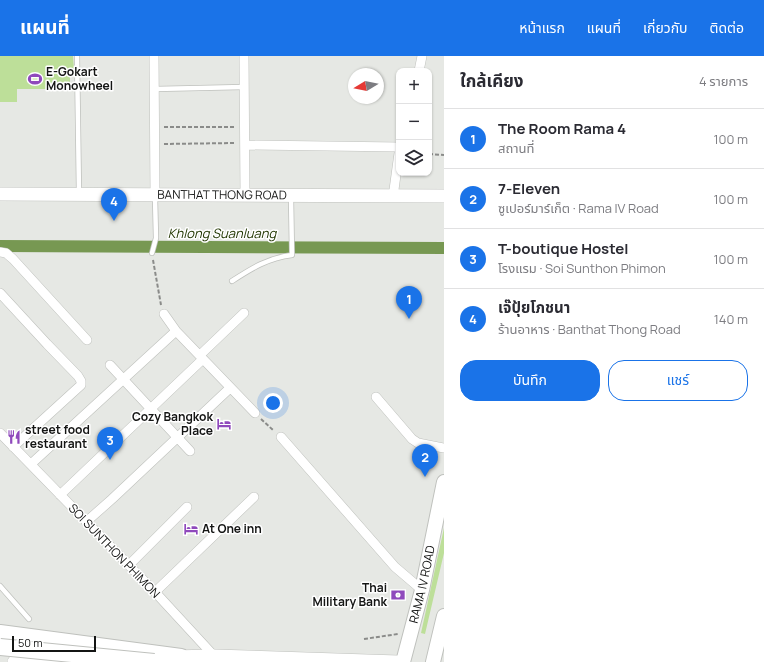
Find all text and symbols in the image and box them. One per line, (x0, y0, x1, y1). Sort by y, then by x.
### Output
text: แผนที่ (20, 14, 70, 40)
text: หน้าแรก (519, 18, 565, 37)
text: แผนที่ (587, 18, 621, 37)
text: เกี่ยวกับ (643, 18, 688, 37)
text: ติดต่อ (710, 18, 744, 37)
place label: E-Gokart Monowheel (46, 63, 113, 94)
north arrow (348, 68, 384, 104)
map controls (396, 68, 432, 176)
button: + (396, 68, 432, 104)
text: ใกล้เคียง (460, 69, 523, 92)
sports icon: E-Gokart Monowheel (27, 71, 43, 87)
text: 4 รายการ (699, 72, 748, 90)
button: − (396, 104, 432, 140)
text: The Room Rama 4 (498, 118, 626, 139)
text: 1 (470, 130, 476, 148)
text: 100 m (713, 130, 748, 148)
text: สถานที่ (498, 139, 534, 157)
button: layers (396, 140, 432, 176)
text: 7-Eleven (498, 178, 560, 199)
street label: BANTHAT THONG ROAD (157, 186, 287, 203)
pin: 4 (101, 188, 127, 221)
text: 2 (469, 190, 477, 208)
text: 100 m (713, 190, 748, 208)
text: ซูเปอร์มาร์เก็ต · Rama IV Road (498, 199, 659, 217)
water label: Khlong Suanluang (168, 224, 277, 242)
text: T-boutique Hostel (498, 238, 629, 259)
text: 3 (469, 250, 477, 268)
text: 100 m (713, 250, 748, 268)
text: โรงแรม · Soi Sunthon Phimon (498, 259, 666, 277)
pin: 1 (396, 286, 422, 319)
text: เจ๊ปุ้ยโภชนา (498, 297, 570, 318)
text: 4 (469, 310, 477, 328)
text: 140 m (714, 310, 748, 328)
text: ร้านอาหาร · Banthat Thong Road (498, 320, 681, 338)
button: บันทึก (460, 360, 600, 401)
button: แชร์ (608, 360, 748, 401)
your location (263, 393, 283, 413)
place label: Cozy Bangkok Place (132, 408, 214, 439)
hotel icon: Cozy Bangkok Place (216, 416, 232, 432)
place label: street food restaurant (25, 421, 90, 452)
pin: 3 (97, 427, 123, 460)
restaurant icon: street food restaurant (6, 429, 22, 445)
pin: 2 (412, 444, 438, 477)
street label: SOI SUNTHON PHIMON (65, 500, 164, 602)
place label: At One inn (202, 520, 262, 537)
hotel icon: At One inn (183, 521, 199, 537)
street label: RAMA IV ROAD (405, 544, 439, 625)
place label: Thai Military Bank (312, 579, 388, 610)
bank icon: Thai Military Bank (390, 587, 406, 603)
scale bar (12, 634, 96, 653)
text: 50 m (18, 635, 43, 650)

